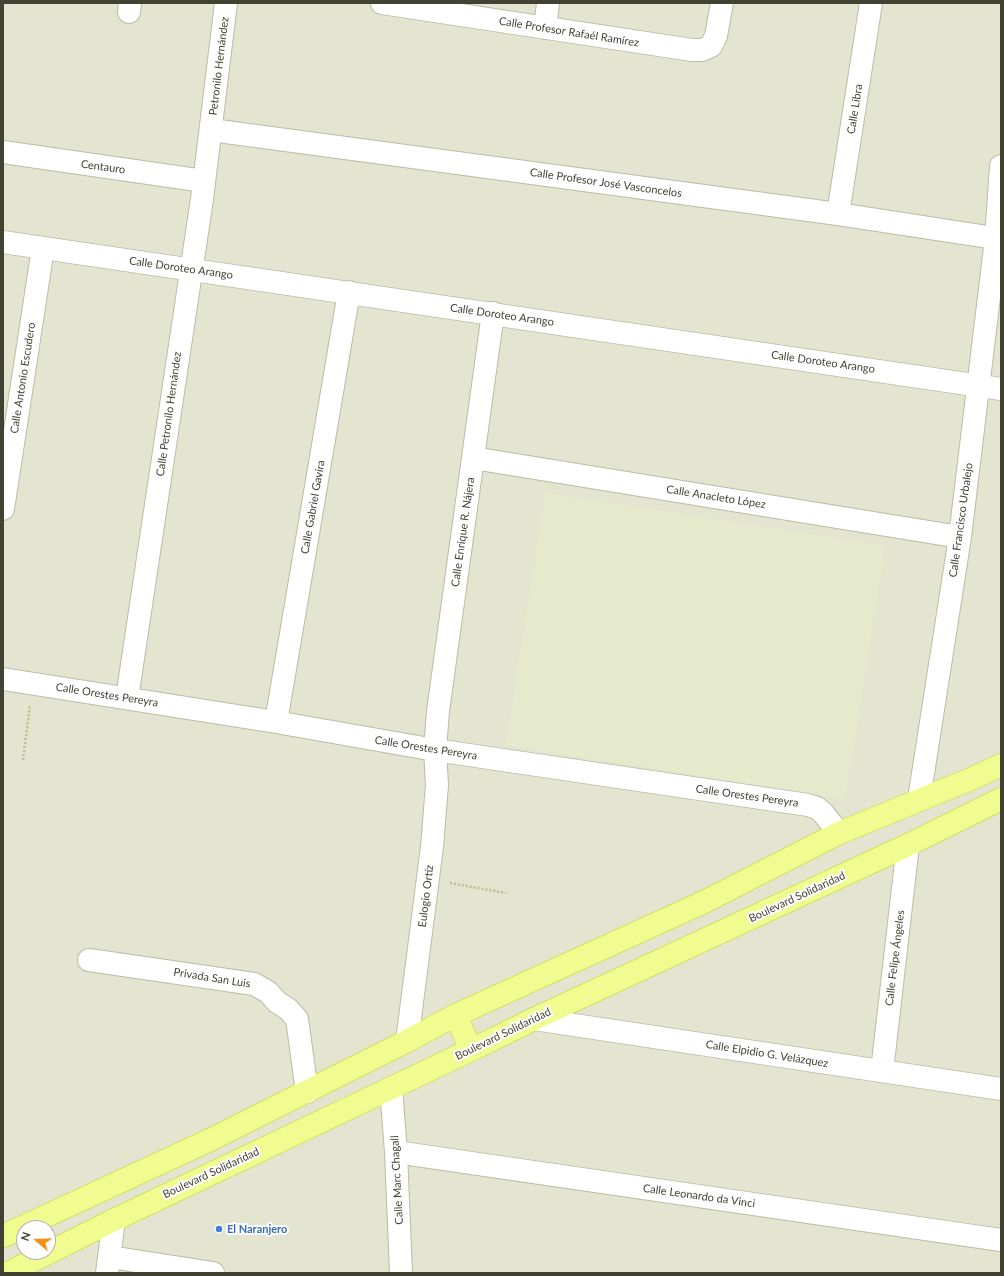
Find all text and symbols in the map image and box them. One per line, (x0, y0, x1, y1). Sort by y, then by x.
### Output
street label: Calle Profesor Rafaél Ramírez (498, 14, 640, 50)
street label: Petronilo Hernández (206, 16, 232, 116)
street label: Calle Libra (845, 83, 865, 135)
street label: Centauro (80, 157, 126, 177)
street label: Calle Profesor José Vasconcelos (529, 166, 683, 200)
street label: Calle Doroteo Arango (128, 254, 234, 282)
street label: Calle Doroteo Arango (449, 301, 555, 329)
street label: Calle Antonio Escudero (8, 321, 38, 435)
street label: Calle Doroteo Arango (770, 348, 876, 376)
street label: Calle Petronilo Hernández (154, 351, 184, 477)
street label: Calle Gabriel Gavira (298, 459, 328, 555)
street label: Calle Francisco Urbalejo (946, 462, 976, 578)
street label: Calle Enrique R. Nájera (449, 476, 477, 588)
street label: Calle Anacleto López (665, 483, 767, 511)
street label: Calle Orestes Pereyra (55, 680, 159, 710)
street label: Calle Orestes Pereyra (374, 733, 478, 763)
street label: Calle Orestes Pereyra (695, 782, 799, 810)
street label: Eulogio Ortíz (416, 864, 436, 928)
street label: Boulevard Solidaridad (747, 869, 847, 925)
street label: Calle Felipe Ángeles (883, 909, 907, 1007)
street label: Privada San Luis (173, 965, 251, 991)
street label: Boulevard Solidaridad (453, 1005, 553, 1063)
street label: Calle Elpidio G. Velázquez (705, 1038, 829, 1070)
street label: Calle Marc Chagall (388, 1135, 406, 1225)
street label: Boulevard Solidaridad (161, 1145, 261, 1201)
street label: Calle Leonardo da Vinci (642, 1182, 756, 1210)
north arrow (16, 1220, 56, 1260)
place label: El Naranjero (227, 1222, 287, 1236)
marker: El Naranjero (214, 1224, 224, 1234)
text: N (18, 1230, 33, 1242)

